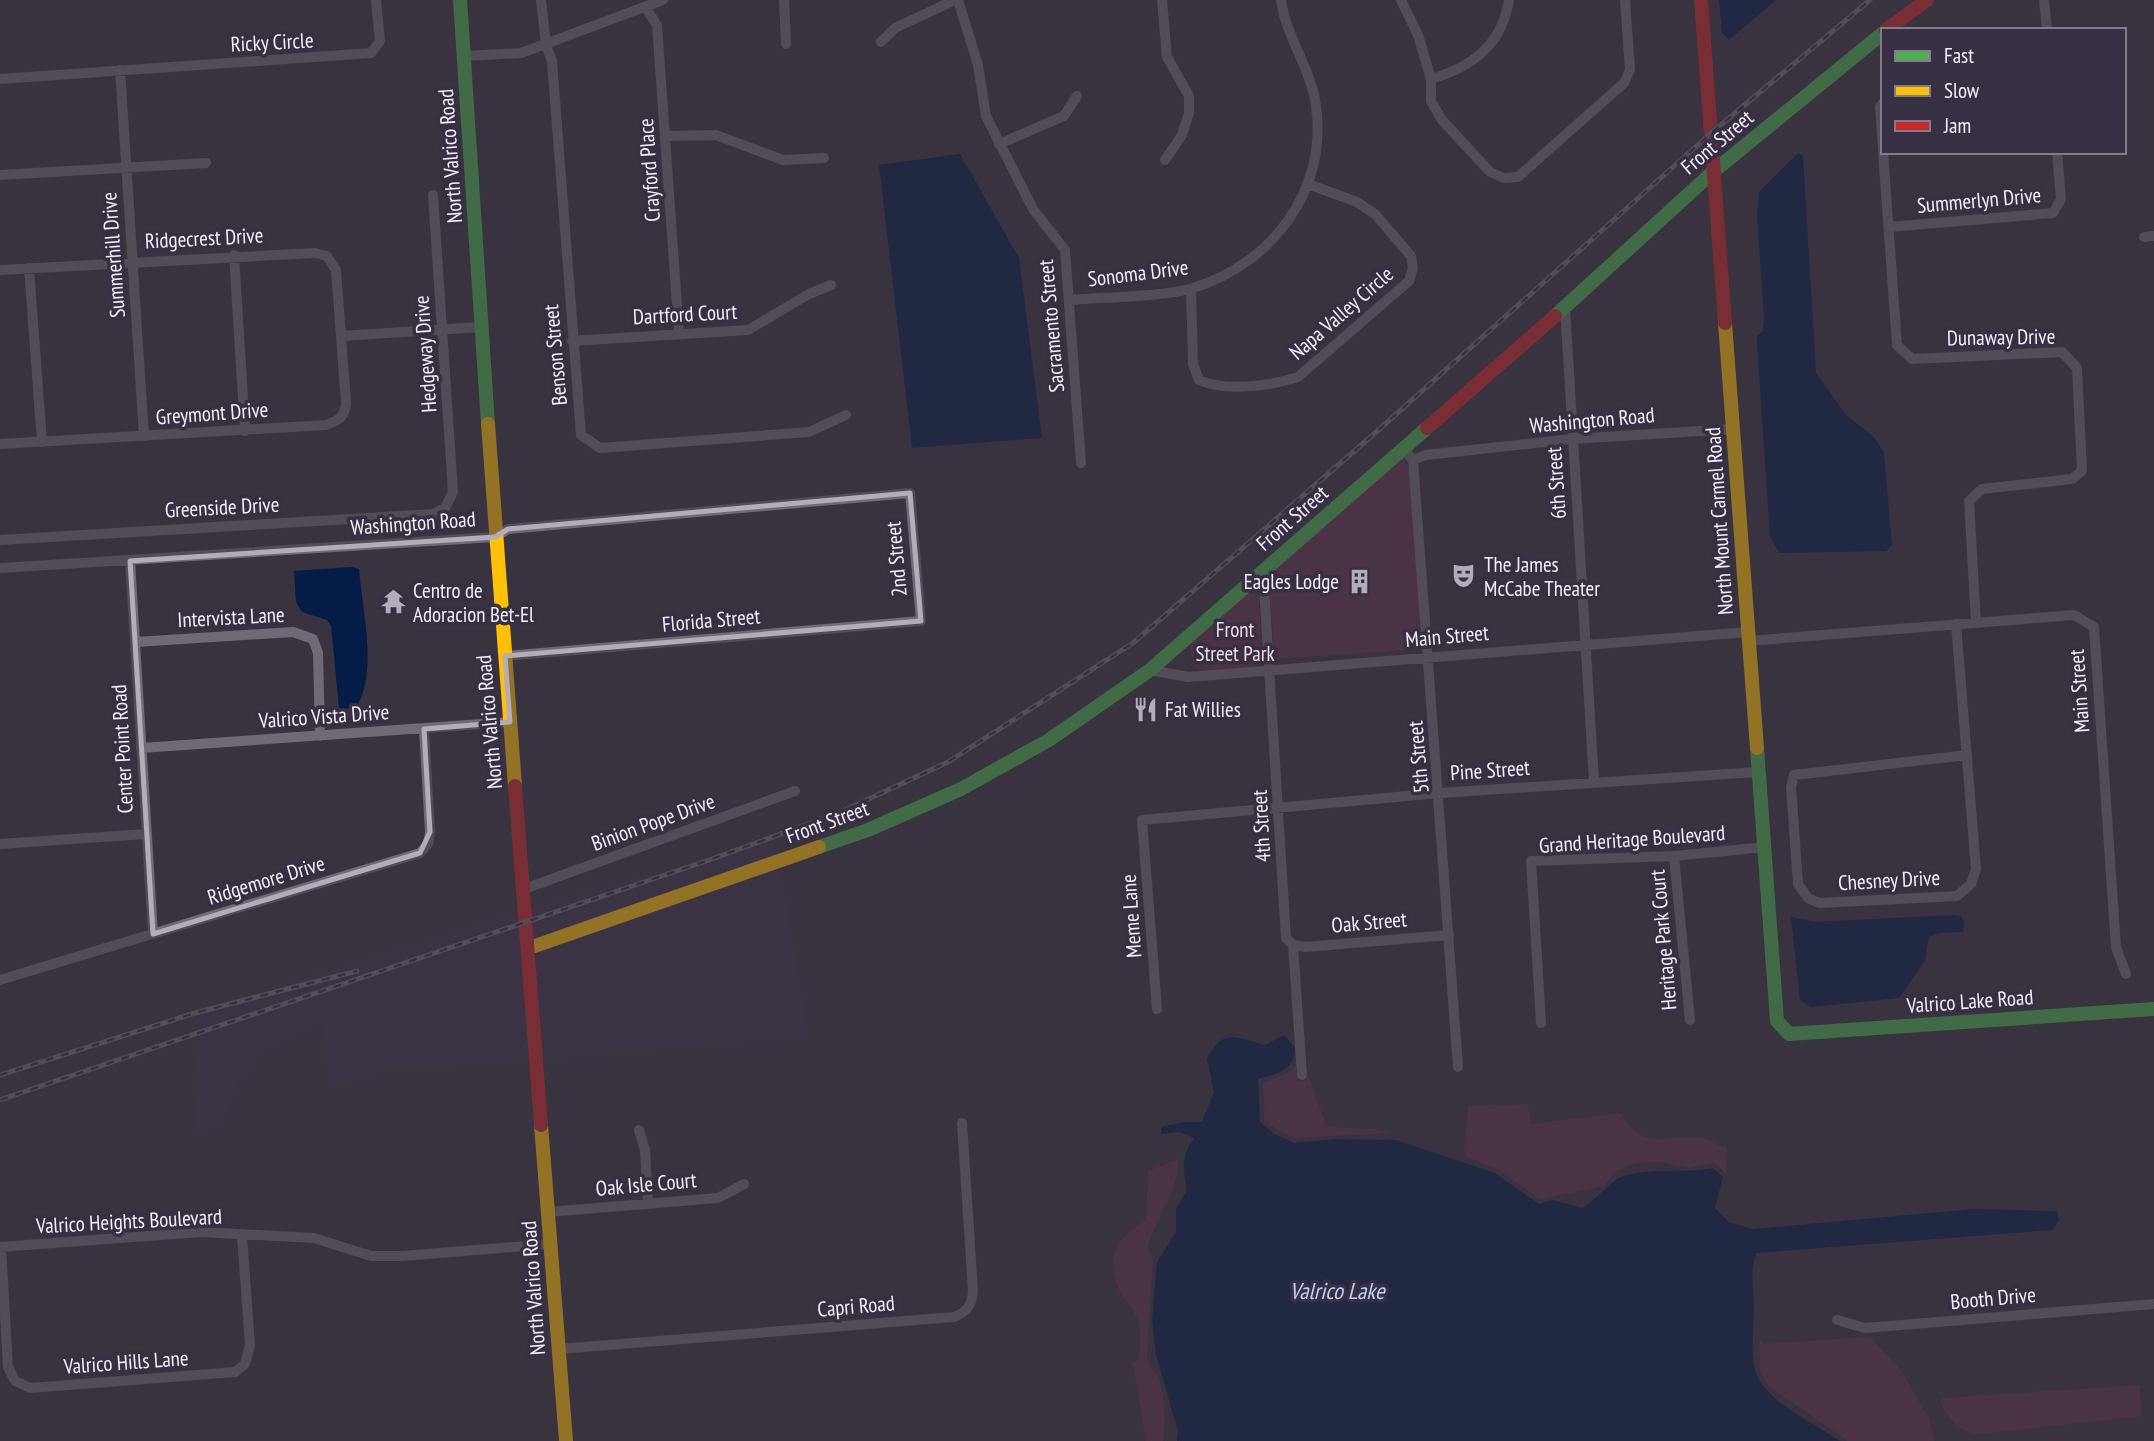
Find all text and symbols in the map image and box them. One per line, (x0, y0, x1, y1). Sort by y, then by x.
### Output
street label: Ricky Circle (230, 26, 314, 58)
legend (1881, 28, 2126, 154)
text: Fast (1944, 42, 1974, 69)
text: Slow (1944, 77, 1980, 104)
street label: North Valrico Road (432, 88, 468, 224)
street label: Front Street (1675, 104, 1759, 180)
text: Jam (1943, 112, 1971, 139)
street label: Crayford Place (632, 117, 666, 223)
street label: Summerlyn Drive (1916, 181, 2042, 219)
street label: Summerhill Drive (95, 191, 131, 319)
street label: Ridgecrest Drive (144, 221, 264, 255)
street label: Sonoma Drive (1086, 253, 1190, 293)
street label: Sacramento Street (1032, 258, 1070, 394)
street label: Napa Valley Circle (1283, 260, 1399, 366)
street label: Hedgeway Drive (407, 295, 443, 413)
street label: Dartford Court (632, 298, 738, 330)
street label: Benson Street (537, 303, 573, 407)
street label: Dunaway Drive (1947, 323, 2055, 351)
street label: Greymont Drive (155, 396, 269, 430)
street label: Washington Road (1528, 401, 1656, 439)
street label: North Mount Carmel Road (1699, 426, 1739, 616)
street label: 6th Street (1540, 446, 1572, 520)
street label: Front Street (1251, 479, 1334, 557)
street label: Greenside Drive (164, 491, 280, 523)
street label: Washington Road (350, 505, 476, 541)
street label: 2nd Street (879, 520, 913, 598)
place label: The James McCabe Theater (1484, 551, 1600, 602)
theatre icon: The James McCabe Theater (1450, 562, 1478, 590)
building icon: Eagles Lodge (1345, 567, 1373, 595)
place label: Eagles Lodge (1244, 568, 1339, 595)
place label: Centro de Adoracion Bet-El (413, 577, 534, 628)
temple icon: Centro de Adoracion Bet-El (379, 588, 407, 616)
street label: Intervista Lane (177, 601, 285, 633)
street label: Florida Street (661, 602, 761, 638)
park label: Front Street Park (1195, 616, 1275, 667)
street label: Main Street (1404, 619, 1490, 653)
street label: Main Street (2063, 648, 2095, 734)
street label: North Valrico Road (470, 654, 508, 790)
street label: Center Point Road (105, 684, 139, 814)
restaurant icon: Fat Willies (1131, 695, 1159, 723)
place label: Fat Willies (1165, 696, 1241, 723)
street label: Valrico Vista Drive (257, 698, 390, 734)
street label: 5th Street (1401, 720, 1435, 794)
street label: Pine Street (1449, 754, 1531, 786)
street label: Binion Pope Drive (588, 787, 718, 857)
street label: 4th Street (1246, 789, 1276, 863)
street label: Front Street (782, 794, 872, 849)
street label: Grand Heritage Boulevard (1538, 819, 1726, 859)
street label: Ridgemore Drive (204, 849, 328, 911)
street label: Chesney Drive (1837, 864, 1941, 896)
street label: Heritage Park Court (1643, 868, 1683, 1011)
street label: Meme Lane (1115, 873, 1147, 959)
street label: Oak Street (1330, 905, 1408, 939)
street label: Valrico Lake Road (1905, 983, 2034, 1019)
street label: Oak Isle Court (594, 1166, 698, 1202)
street label: Valrico Heights Boulevard (34, 1203, 223, 1239)
street label: North Valrico Road (515, 1220, 551, 1356)
water label: Valrico Lake (1290, 1276, 1386, 1305)
street label: Booth Drive (1949, 1281, 2037, 1315)
street label: Capri Road (816, 1289, 896, 1323)
street label: Valrico Hills Lane (62, 1344, 189, 1380)

